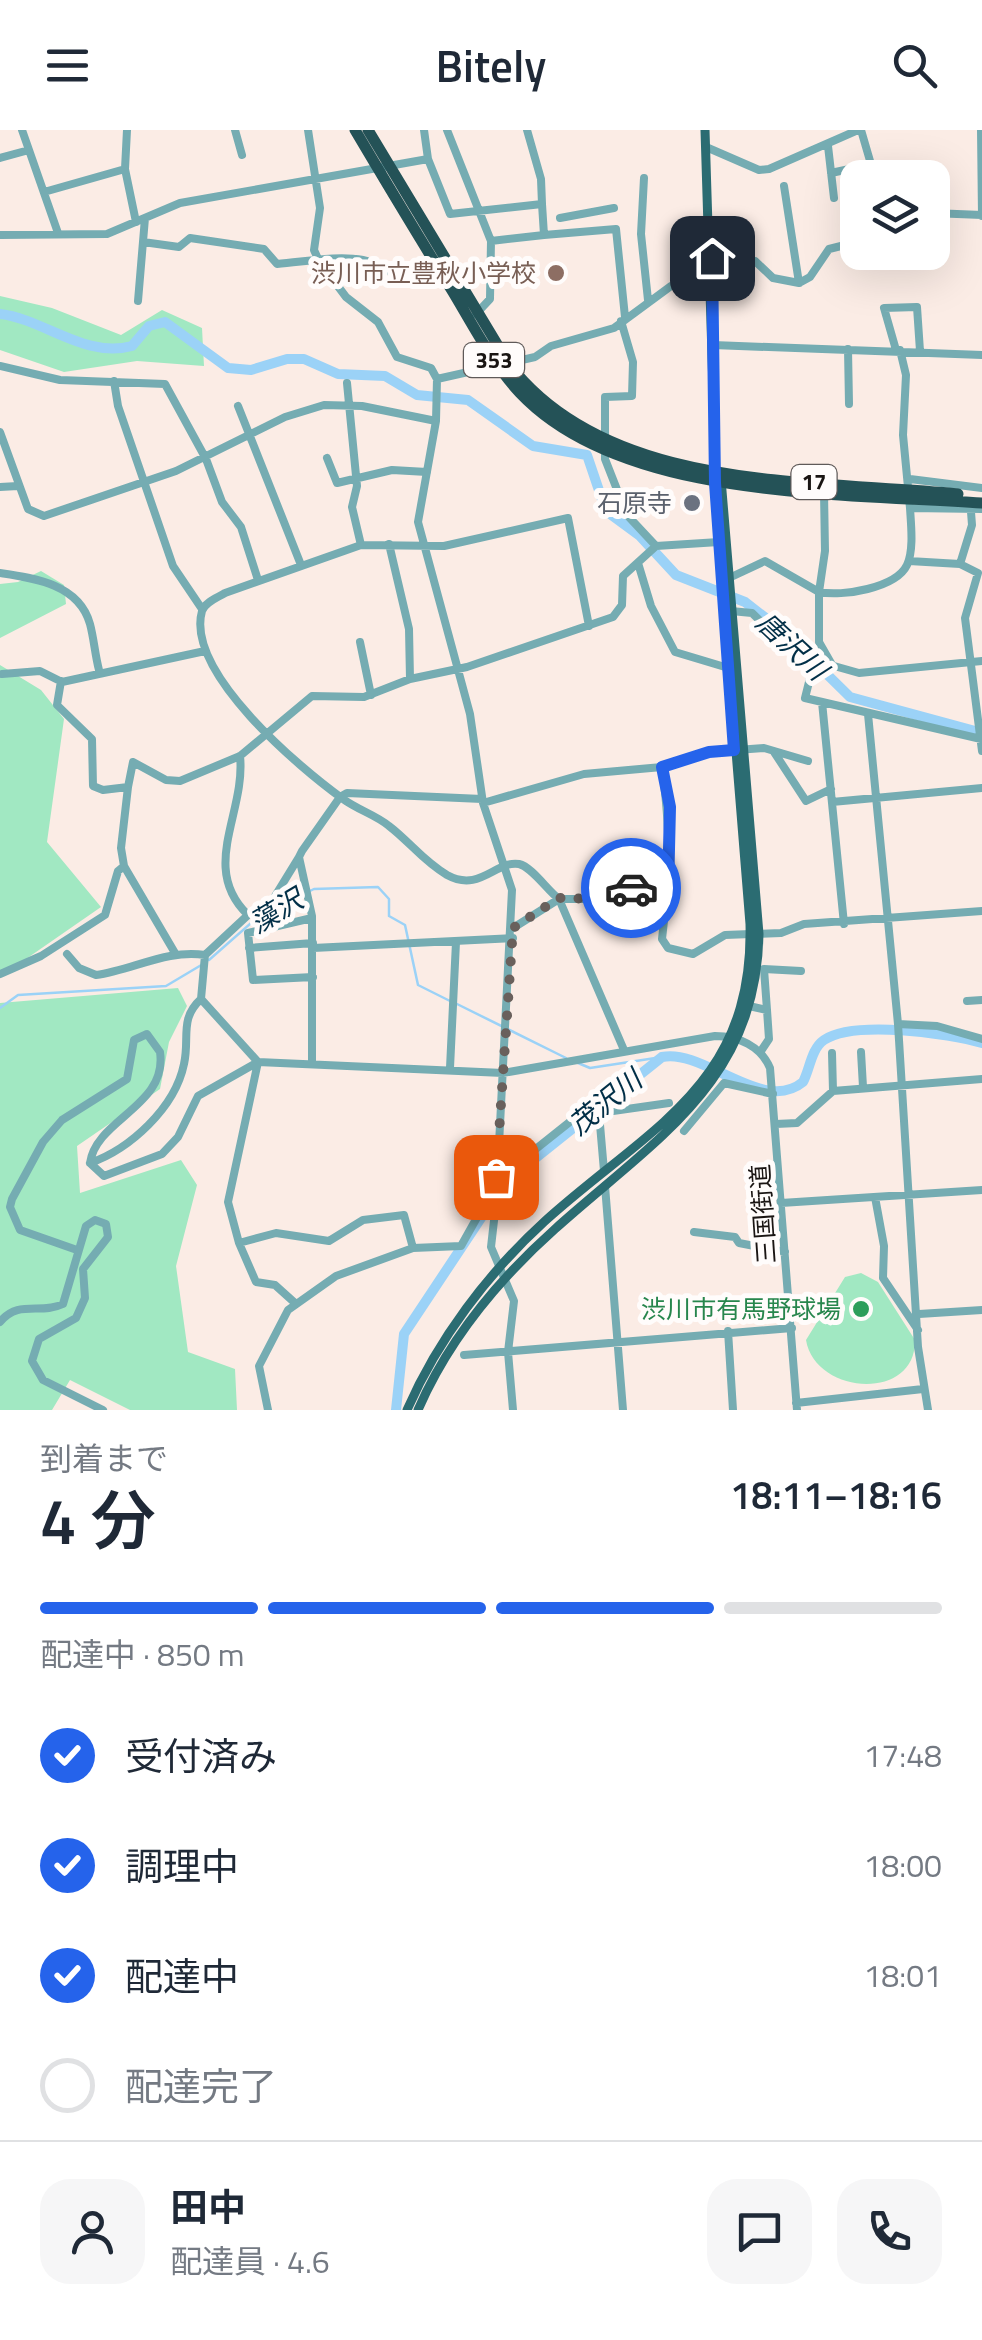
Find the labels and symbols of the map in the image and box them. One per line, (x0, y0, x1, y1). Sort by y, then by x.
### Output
pin (670, 216, 755, 301)
place label: 渋川市立豊秋小学校 (311, 254, 536, 292)
marker: 渋川市立豊秋小学校 (545, 262, 567, 284)
road number: 353 (464, 343, 524, 377)
road number: 17 (792, 465, 836, 499)
place label: 石原寺 (597, 484, 672, 522)
marker: 石原寺 (681, 492, 703, 514)
water label: 唐沢川 (747, 601, 840, 692)
courier (581, 838, 681, 938)
water label: 藻沢 (241, 876, 314, 943)
water label: 茂沢川 (559, 1057, 653, 1145)
pin (454, 1135, 539, 1220)
street label: 三国街道 (741, 1163, 785, 1265)
place label: 渋川市有馬野球場 (641, 1290, 841, 1328)
marker: 渋川市有馬野球場 (850, 1298, 872, 1320)

